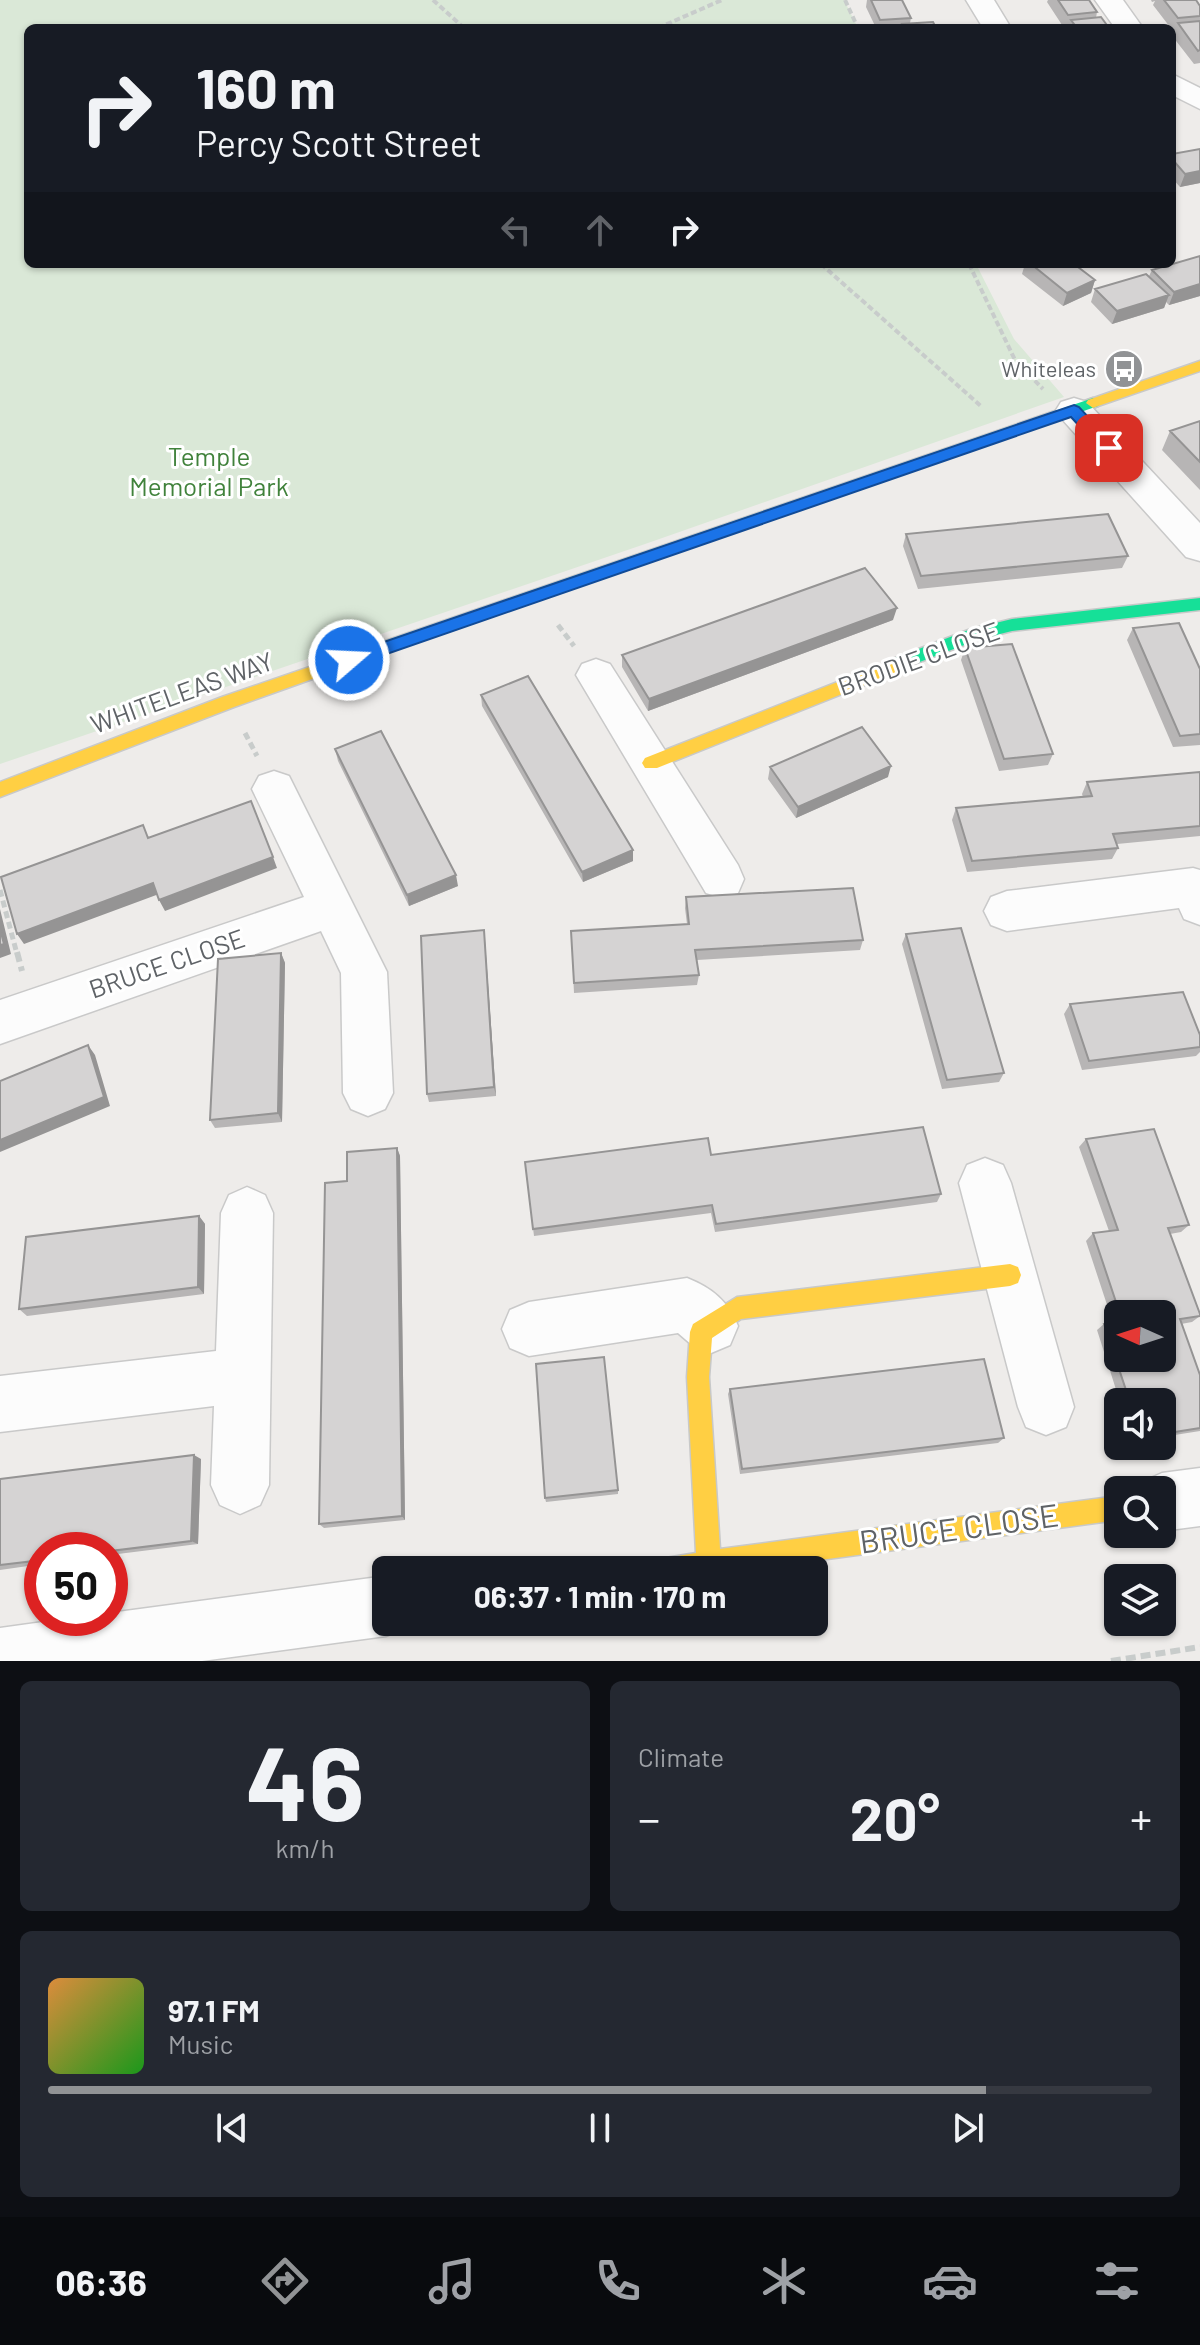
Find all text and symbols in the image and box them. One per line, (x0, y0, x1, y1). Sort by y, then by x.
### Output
text: 160 m (196, 53, 336, 120)
icon: right (64, 56, 168, 160)
text: Percy Scott Street (196, 121, 482, 164)
icon: left (494, 208, 538, 252)
icon: ahead (578, 208, 622, 252)
icon: right (662, 208, 706, 252)
bus stop icon: Whiteleas (1103, 348, 1145, 390)
place label: Whiteleas (1001, 355, 1096, 381)
pin (1075, 414, 1143, 482)
icon: arrive (1087, 426, 1131, 470)
park label: Temple Memorial Park (129, 440, 289, 501)
street label: BRODIE CLOSE (833, 614, 1004, 701)
position arrow (307, 618, 391, 702)
street label: WHITELEAS WAY (86, 644, 277, 739)
street label: BRUCE CLOSE (84, 921, 249, 1004)
north arrow (1104, 1300, 1176, 1372)
map controls (1104, 1300, 1176, 1636)
button: sound (1104, 1388, 1176, 1460)
button: search (1104, 1476, 1176, 1548)
street label: BRUCE CLOSE (857, 1494, 1061, 1560)
speed limit sign: 50 (24, 1532, 128, 1636)
button: layers (1104, 1564, 1176, 1636)
text: 06:37 · 1 min · 170 m (474, 1578, 726, 1614)
text: 46 (246, 1717, 364, 1842)
text: Climate (638, 1741, 724, 1772)
text: 20° (850, 1781, 940, 1853)
text: − (638, 1791, 660, 1844)
text: + (1130, 1791, 1152, 1844)
text: km/h (276, 1832, 334, 1863)
text: 97.1 FM (168, 1992, 260, 2028)
text: Music (168, 2028, 233, 2059)
icon: previous (210, 2106, 254, 2150)
icon: pause (578, 2106, 622, 2150)
icon: next (946, 2106, 990, 2150)
icon: directions (257, 2253, 313, 2309)
icon: music (424, 2253, 480, 2309)
icon: phone (590, 2253, 646, 2309)
icon: climate (756, 2253, 812, 2309)
icon: car (922, 2253, 978, 2309)
icon: filters (1089, 2253, 1145, 2309)
text: 06:36 (55, 2260, 147, 2303)

